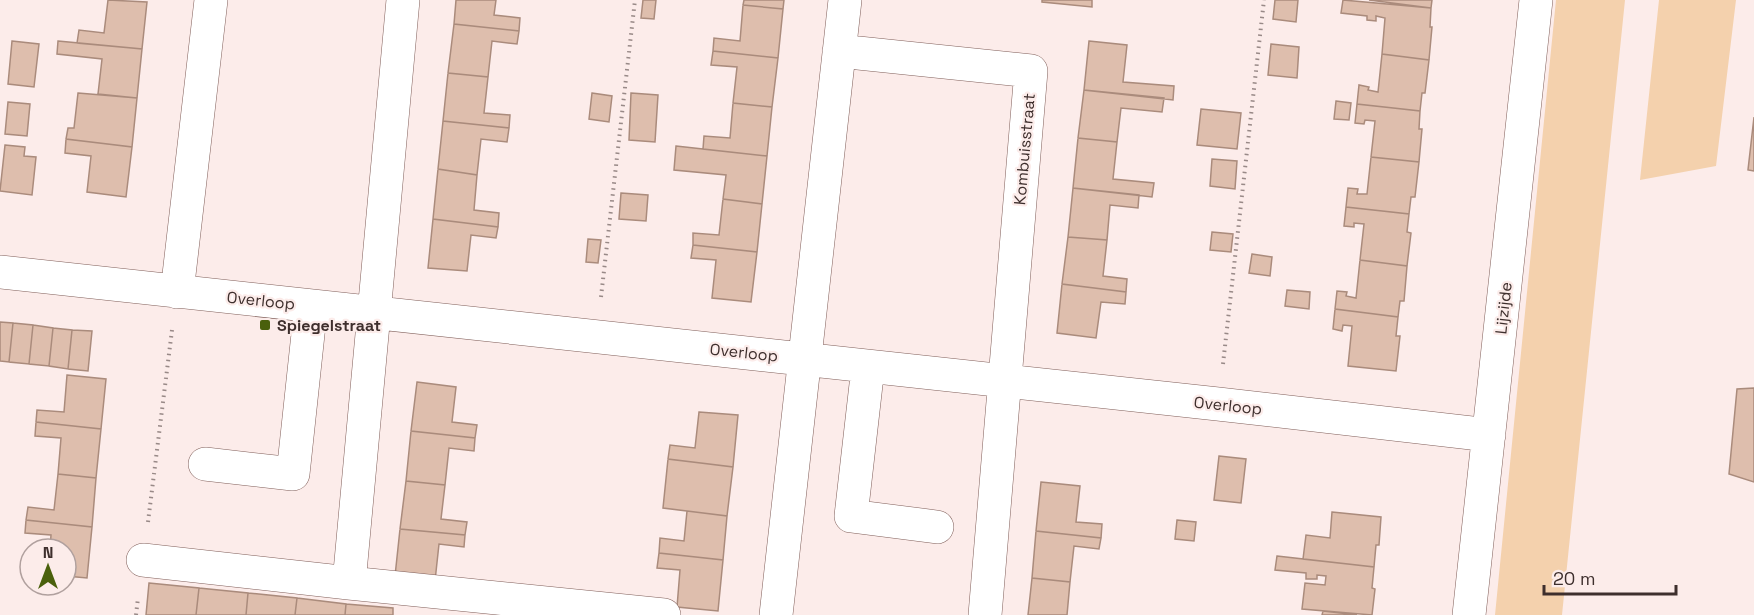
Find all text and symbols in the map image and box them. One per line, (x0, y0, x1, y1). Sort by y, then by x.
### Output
street label: Kombuisstraat (1009, 92, 1040, 206)
street label: Lijzijde (1490, 281, 1517, 335)
street label: Overloop (226, 286, 296, 315)
place label: Spiegelstraat (277, 315, 381, 336)
marker: Spiegelstraat (258, 318, 272, 332)
street label: Overloop (709, 338, 779, 367)
street label: Overloop (1193, 391, 1263, 420)
north arrow (18, 537, 78, 597)
text: N (43, 542, 53, 563)
scale bar (1544, 558, 1676, 596)
text: 20 m (1553, 567, 1596, 590)

